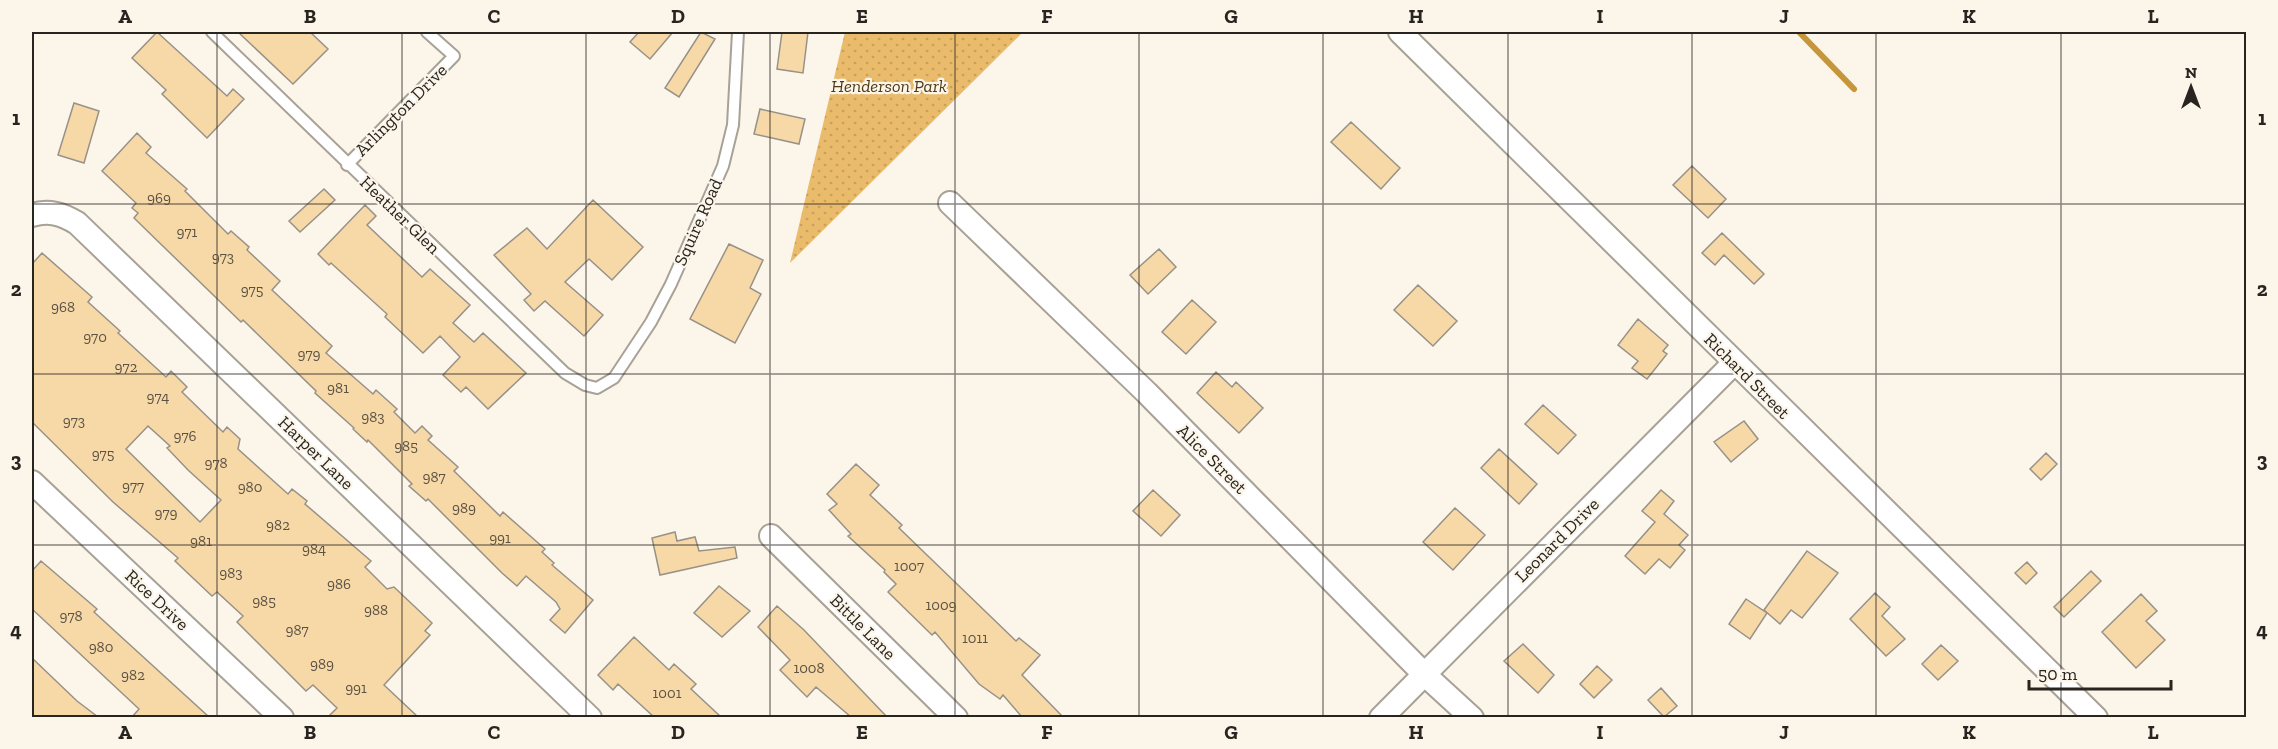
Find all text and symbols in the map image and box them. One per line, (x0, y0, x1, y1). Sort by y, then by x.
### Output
text: A (118, 4, 132, 28)
text: B (304, 4, 316, 28)
text: C (488, 4, 501, 28)
text: D (671, 4, 685, 28)
text: E (856, 4, 868, 28)
text: F (1041, 4, 1053, 28)
text: G (1224, 4, 1238, 28)
text: H (1408, 4, 1424, 28)
text: I (1596, 4, 1604, 28)
text: J (1779, 4, 1789, 28)
text: K (1962, 4, 1976, 28)
text: L (2147, 4, 2159, 28)
north arrow (2161, 57, 2221, 117)
street label: Arlington Drive (350, 59, 452, 161)
text: N (2185, 63, 2197, 82)
park label: Henderson Park (831, 75, 947, 97)
text: 1 (12, 106, 20, 130)
text: 1 (2258, 106, 2266, 130)
street label: Heather Glen (355, 171, 445, 259)
street label: Squire Road (669, 175, 727, 269)
house number: 969 (147, 189, 171, 207)
house number: 971 (177, 223, 198, 241)
house number: 973 (212, 248, 234, 266)
text: 2 (11, 277, 22, 301)
text: 2 (2257, 277, 2268, 301)
house number: 975 (241, 281, 264, 299)
house number: 968 (51, 298, 75, 316)
house number: 970 (83, 328, 107, 346)
street label: Richard Street (1700, 329, 1795, 424)
house number: 979 (298, 345, 321, 363)
house number: 972 (115, 358, 138, 376)
house number: 981 (327, 379, 349, 397)
house number: 974 (147, 388, 169, 406)
house number: 983 (361, 408, 385, 426)
house number: 973 (63, 412, 85, 430)
street label: Harper Lane (274, 412, 358, 494)
street label: Alice Street (1172, 419, 1252, 499)
house number: 976 (174, 427, 197, 445)
house number: 985 (394, 437, 418, 455)
house number: 975 (92, 445, 115, 463)
text: 3 (11, 448, 22, 472)
text: 3 (2257, 448, 2268, 472)
house number: 978 (204, 454, 228, 472)
house number: 987 (422, 468, 446, 486)
house number: 977 (122, 477, 144, 495)
house number: 980 (238, 478, 262, 496)
street label: Leonard Drive (1510, 493, 1604, 587)
house number: 989 (452, 499, 476, 517)
house number: 979 (155, 504, 178, 522)
house number: 982 (266, 516, 290, 534)
house number: 991 (489, 529, 511, 547)
house number: 981 (190, 532, 212, 550)
house number: 984 (302, 540, 326, 558)
house number: 1007 (894, 557, 924, 575)
house number: 983 (219, 564, 243, 582)
street label: Rice Drive (120, 565, 194, 635)
house number: 986 (327, 575, 351, 593)
street label: Bittle Lane (826, 590, 900, 664)
house number: 985 (252, 592, 276, 610)
house number: 1009 (925, 596, 957, 614)
house number: 988 (364, 601, 388, 619)
house number: 978 (59, 607, 83, 625)
text: 4 (10, 618, 22, 642)
text: 4 (2256, 618, 2268, 642)
house number: 987 (285, 621, 309, 639)
house number: 1011 (962, 629, 988, 647)
house number: 980 (89, 638, 113, 656)
scale bar (2029, 653, 2172, 691)
house number: 989 (310, 655, 334, 673)
house number: 1008 (793, 659, 825, 677)
text: 50 m (2038, 663, 2078, 685)
house number: 982 (121, 666, 145, 684)
house number: 991 (345, 679, 367, 697)
house number: 1001 (653, 684, 682, 702)
text: A (118, 720, 132, 744)
text: B (304, 720, 316, 744)
text: C (488, 720, 501, 744)
text: D (671, 720, 685, 744)
text: E (856, 720, 868, 744)
text: F (1041, 720, 1053, 744)
text: G (1224, 720, 1238, 744)
text: H (1408, 720, 1424, 744)
text: I (1596, 720, 1604, 744)
text: J (1779, 720, 1789, 744)
text: K (1962, 720, 1976, 744)
text: L (2147, 720, 2159, 744)

